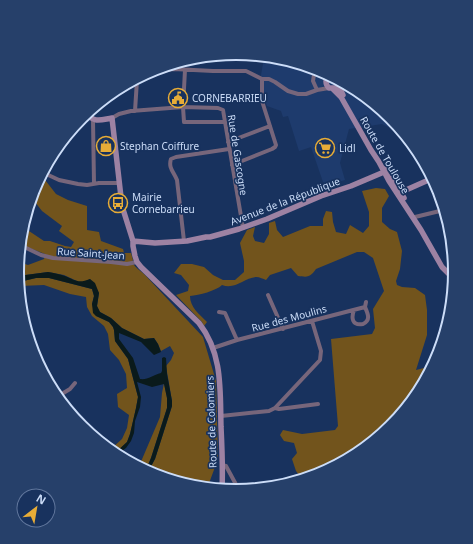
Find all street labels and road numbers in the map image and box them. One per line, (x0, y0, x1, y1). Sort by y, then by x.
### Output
street label: Rue de Gascogne (225, 114, 251, 197)
street label: Route de Toulouse (357, 114, 413, 196)
street label: Avenue de la République (228, 173, 342, 228)
street label: Rue Saint-Jean (57, 244, 125, 262)
street label: Rue des Moulins (250, 301, 328, 335)
street label: Route de Colomiers (202, 375, 220, 468)

